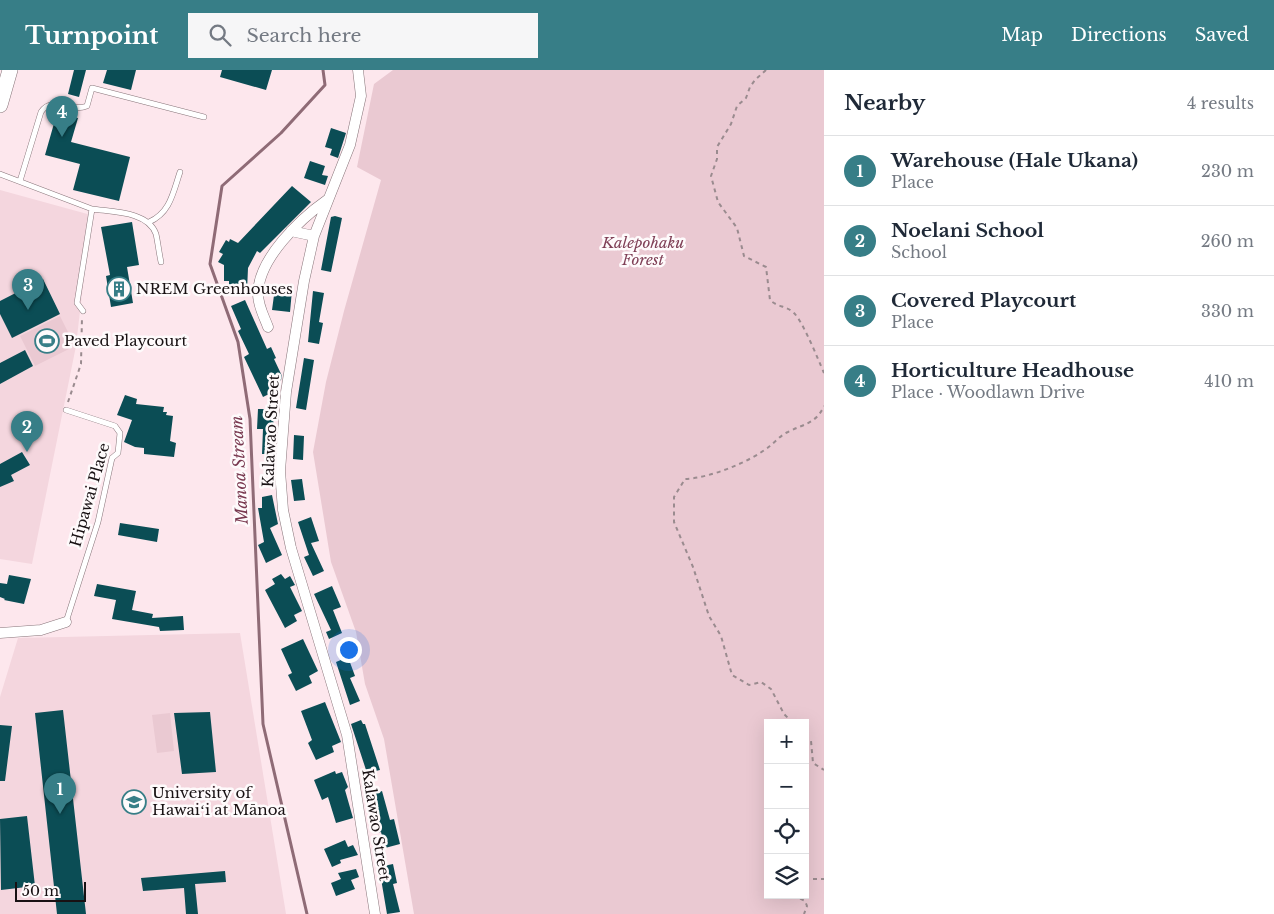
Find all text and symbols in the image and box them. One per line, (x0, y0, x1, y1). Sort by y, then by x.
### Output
search box (188, 13, 538, 58)
text: Turnpoint (25, 21, 158, 50)
icon: search (206, 21, 234, 49)
text: Search here (246, 24, 361, 47)
text: Map (1001, 24, 1043, 46)
text: Directions (1071, 24, 1167, 46)
text: Saved (1195, 24, 1249, 46)
text: Nearby (844, 90, 925, 116)
text: 4 results (1187, 93, 1254, 113)
pin: 4 (46, 96, 78, 137)
text: Warehouse (Hale Ukana) (891, 149, 1138, 172)
text: 1 (857, 161, 863, 181)
text: 230 m (1201, 161, 1254, 181)
text: Place (891, 172, 934, 192)
text: Noelani School (891, 219, 1044, 242)
text: 2 (855, 231, 865, 251)
text: 260 m (1201, 231, 1254, 251)
park label: Kalepohaku Forest (601, 233, 684, 269)
text: School (891, 242, 947, 262)
pin: 3 (12, 269, 44, 310)
building icon: NREM Greenhouses (106, 276, 132, 302)
place label: NREM Greenhouses (136, 279, 293, 298)
text: Covered Playcourt (891, 289, 1076, 312)
text: 3 (855, 301, 865, 321)
text: 330 m (1201, 301, 1254, 321)
text: Place (891, 312, 934, 332)
sports icon: Paved Playcourt (34, 328, 60, 354)
place label: Paved Playcourt (64, 331, 187, 350)
text: Horticulture Headhouse (891, 359, 1134, 382)
text: 4 (855, 371, 865, 391)
text: 410 m (1204, 371, 1254, 391)
street label: Kalawao Street (258, 374, 283, 488)
text: Place · Woodlawn Drive (891, 382, 1085, 402)
pin: 2 (11, 411, 43, 452)
water label: Manoa Stream (226, 415, 252, 526)
street label: Hipawai Place (66, 440, 113, 549)
your location (336, 637, 362, 663)
map controls (764, 719, 809, 899)
button: + (764, 719, 809, 764)
button: − (764, 764, 809, 809)
street label: Kalawao Street (358, 768, 395, 883)
pin: 1 (44, 773, 76, 814)
place label: University of Hawaiʻi at Mānoa (152, 783, 286, 819)
school or university icon: University of Hawaiʻi at Mānoa (121, 789, 147, 815)
button: locate (764, 809, 809, 854)
button: layers (764, 854, 809, 899)
scale bar (15, 879, 86, 902)
text: 50 m (22, 882, 59, 900)

